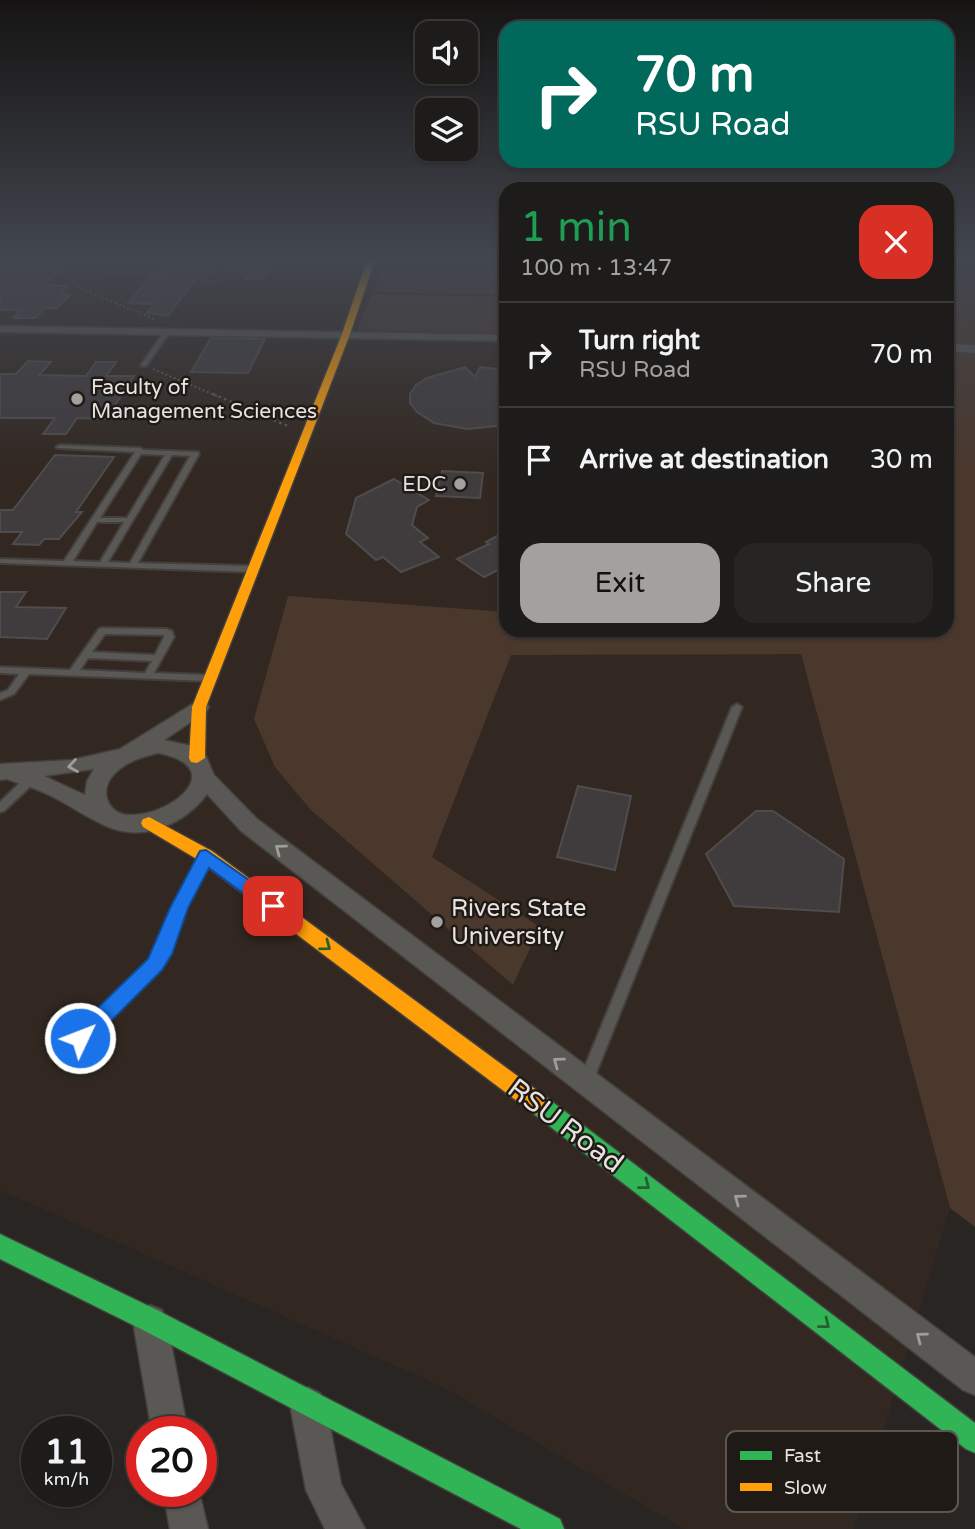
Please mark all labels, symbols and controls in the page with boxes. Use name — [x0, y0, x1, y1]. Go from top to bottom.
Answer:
map controls — [415, 21, 478, 161]
button: sound — [415, 21, 478, 84]
text: 70 m — [635, 46, 754, 105]
icon: right — [520, 49, 611, 140]
button: layers — [415, 98, 478, 161]
text: RSU Road — [635, 106, 791, 144]
text: 1 min — [520, 202, 632, 253]
button: close — [859, 205, 933, 279]
text: 100 m · 13:47 — [520, 254, 672, 282]
text: Turn right — [579, 325, 700, 356]
icon: right — [520, 336, 558, 374]
text: 70 m — [870, 339, 933, 370]
text: RSU Road — [579, 356, 691, 384]
place label: Faculty of Management Sciences — [91, 375, 317, 424]
marker: Faculty of Management Sciences — [69, 391, 85, 407]
icon: arrive — [520, 441, 558, 479]
text: Arrive at destination — [579, 444, 829, 475]
text: 30 m — [870, 444, 933, 475]
place label: EDC — [402, 472, 446, 497]
marker: EDC — [452, 476, 468, 492]
button: Exit — [520, 543, 720, 623]
button: Share — [734, 543, 933, 623]
one-way arrow — [67, 758, 79, 773]
one-way arrow — [275, 845, 288, 858]
pin — [243, 876, 303, 936]
icon: arrive — [254, 887, 292, 925]
place label: Rivers State University — [451, 894, 586, 951]
marker: Rivers State University — [429, 914, 445, 930]
one-way arrow — [318, 937, 331, 950]
position arrow — [43, 1001, 117, 1075]
one-way arrow — [553, 1057, 566, 1070]
street label: RSU Road — [501, 1071, 630, 1180]
one-way arrow — [637, 1177, 650, 1190]
one-way arrow — [734, 1195, 747, 1208]
one-way arrow — [817, 1316, 830, 1329]
one-way arrow — [916, 1332, 928, 1345]
speed limit sign: 20 — [126, 1416, 217, 1507]
text: 11 — [45, 1431, 88, 1473]
legend — [726, 1431, 958, 1512]
text: Fast — [784, 1445, 821, 1467]
text: km/h — [44, 1468, 89, 1490]
text: Slow — [784, 1477, 827, 1499]

